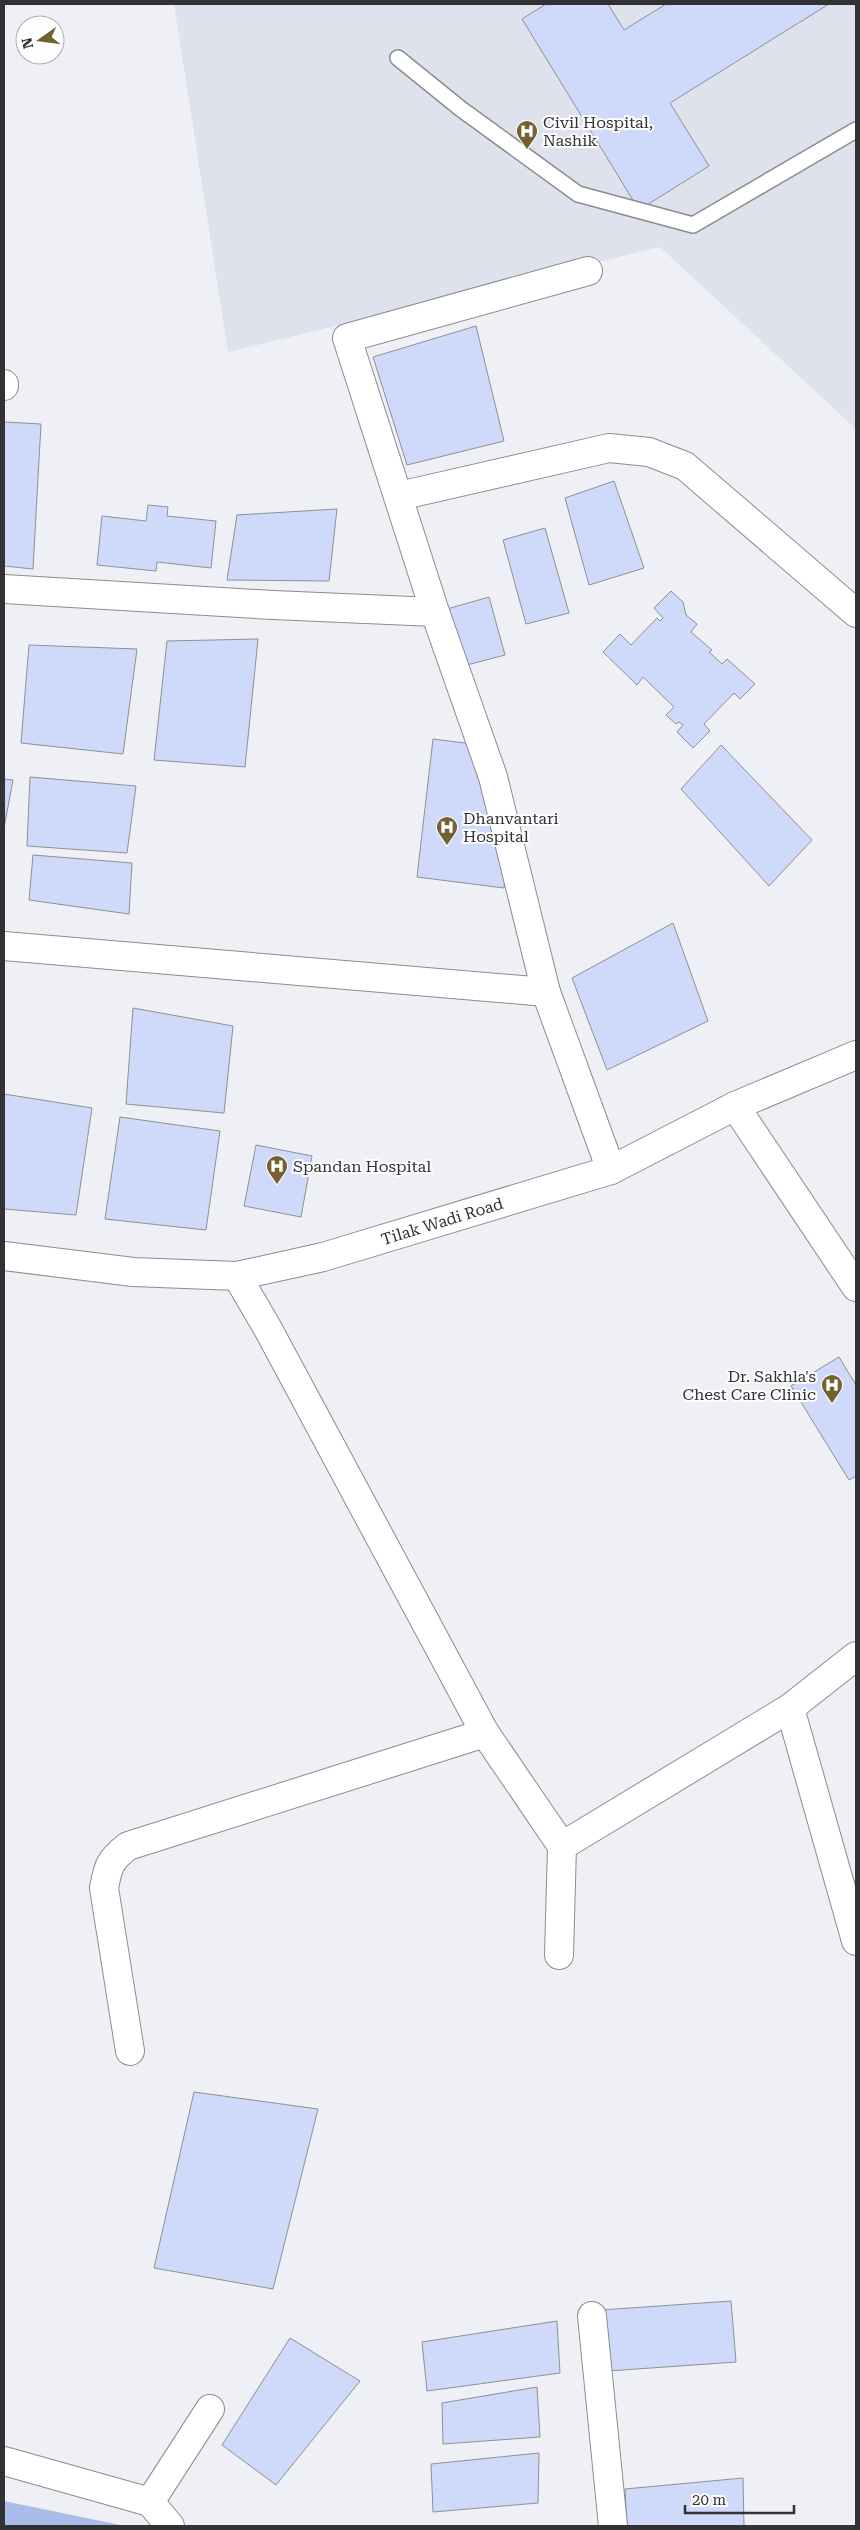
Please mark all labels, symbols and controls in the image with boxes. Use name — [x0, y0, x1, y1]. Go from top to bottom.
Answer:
north arrow — [15, 15, 65, 65]
text: N — [18, 36, 36, 50]
place label: Civil Hospital, Nashik — [543, 113, 653, 150]
hospital icon: Civil Hospital, Nashik — [515, 119, 539, 150]
place label: Dhanvantari Hospital — [463, 809, 559, 846]
hospital icon: Dhanvantari Hospital — [435, 815, 459, 846]
hospital icon: Spandan Hospital — [265, 1154, 289, 1185]
place label: Spandan Hospital — [293, 1157, 431, 1176]
street label: Tilak Wadi Road — [379, 1194, 505, 1249]
place label: Dr. Sakhla's Chest Care Clinic — [683, 1367, 816, 1404]
hospital icon: Dr. Sakhla's Chest Care Clinic — [820, 1373, 844, 1404]
scale bar — [685, 2482, 794, 2514]
text: 20 m — [692, 2491, 727, 2509]

